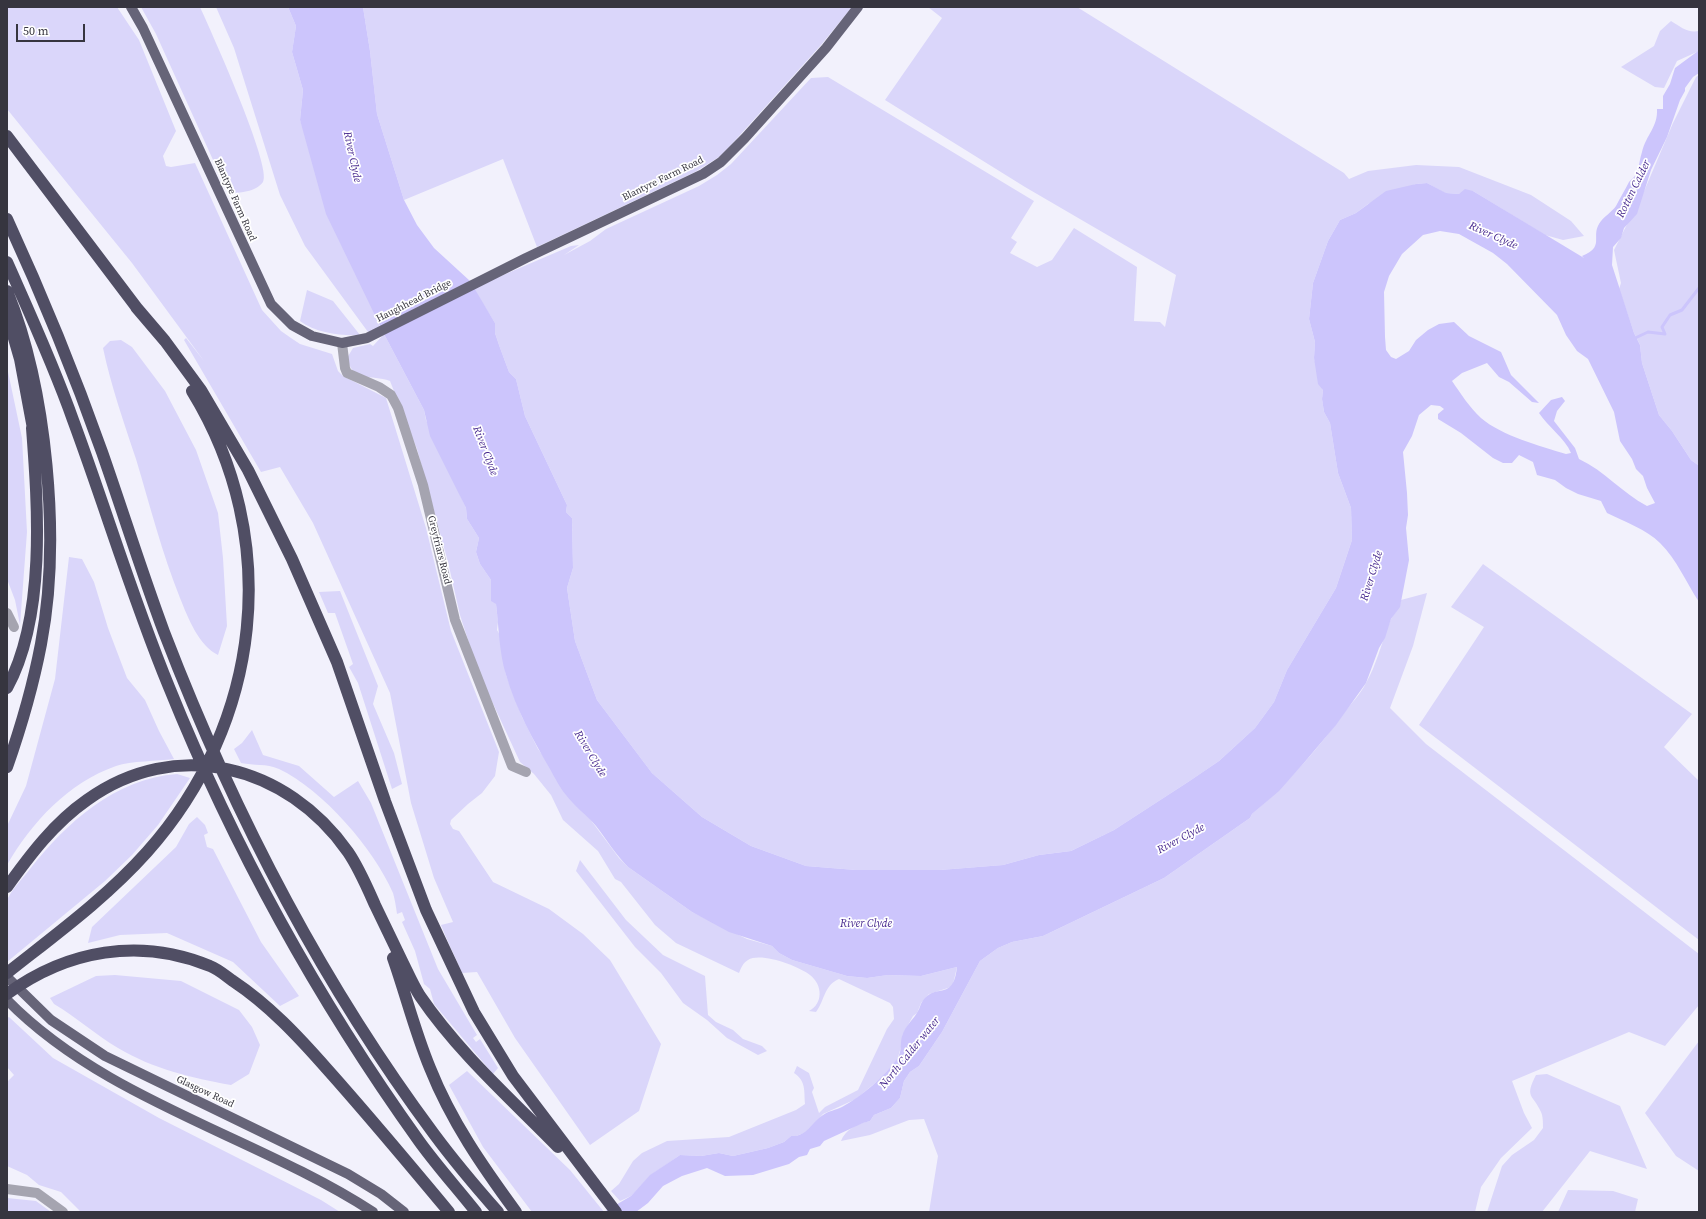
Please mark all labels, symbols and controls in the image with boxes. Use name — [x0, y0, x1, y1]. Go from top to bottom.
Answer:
scale bar — [18, 16, 87, 42]
text: 50 m — [23, 23, 49, 39]
water label: River Clyde — [340, 130, 364, 184]
street label: Blantyre Farm Road — [621, 154, 705, 204]
street label: Blantyre Farm Road — [211, 157, 259, 243]
water label: Rotten Calder — [1614, 158, 1654, 220]
water label: River Clyde — [1467, 219, 1519, 253]
street label: Haughhead Bridge — [374, 277, 454, 325]
water label: River Clyde — [470, 424, 500, 478]
street label: Greyfriars Road — [425, 514, 453, 586]
water label: River Clyde — [1358, 549, 1386, 603]
water label: River Clyde — [571, 728, 609, 780]
water label: River Clyde — [1155, 821, 1207, 857]
water label: River Clyde — [840, 917, 892, 931]
water label: North Calder water — [877, 1014, 943, 1092]
street label: Glasgow Road — [174, 1073, 236, 1111]

